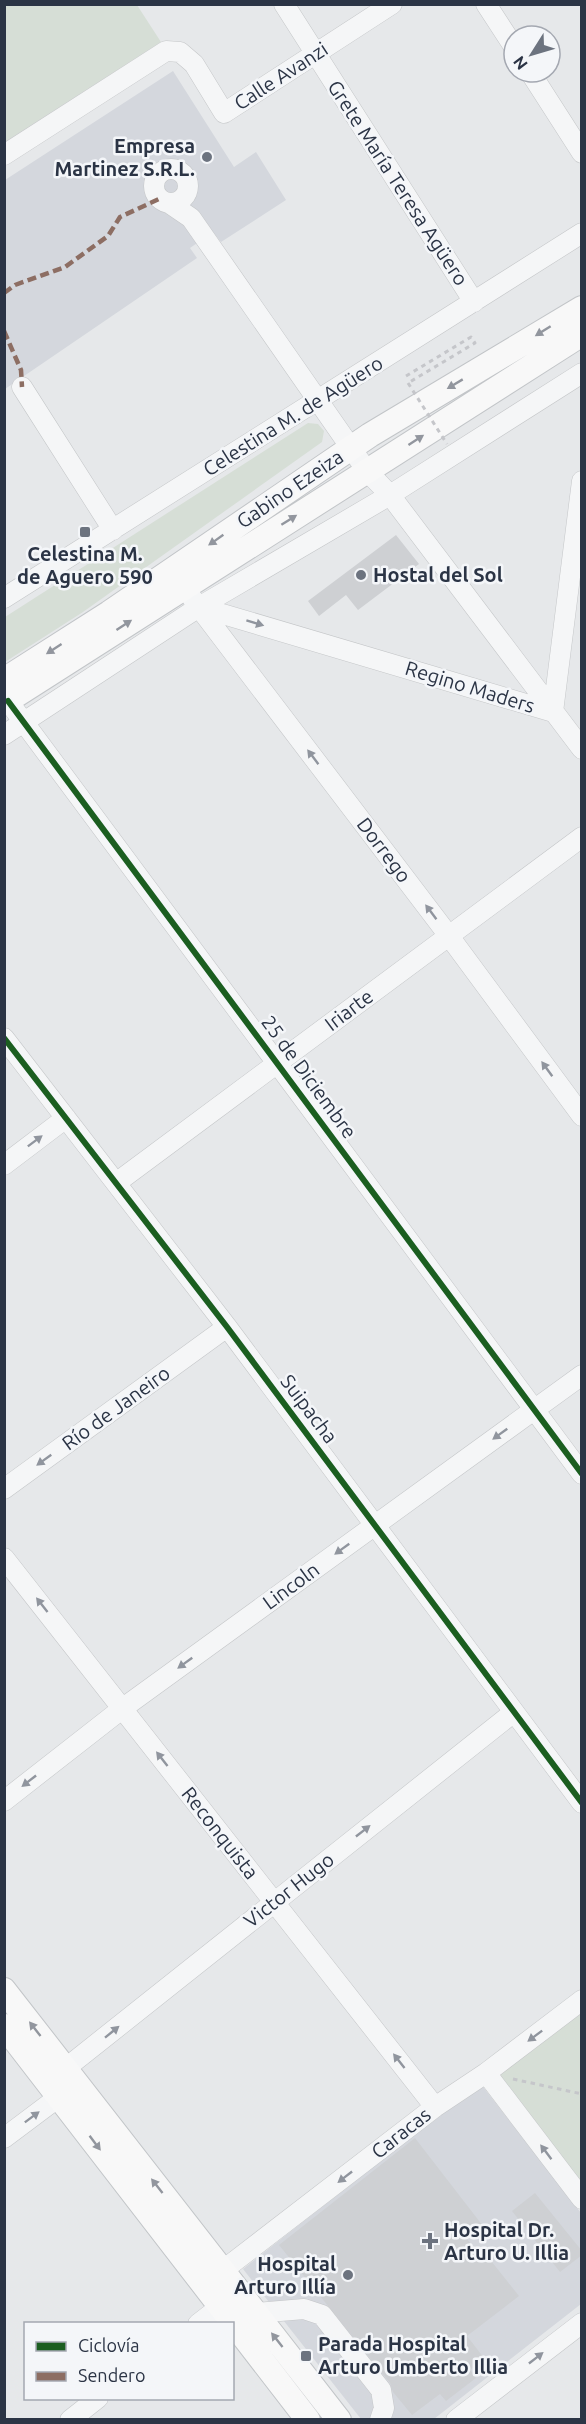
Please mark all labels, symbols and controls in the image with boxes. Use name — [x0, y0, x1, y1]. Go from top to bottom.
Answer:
north arrow — [502, 24, 562, 84]
street label: Calle Avanzi — [230, 37, 332, 114]
text: N — [509, 53, 531, 73]
street label: Grete María Teresa Agüero — [323, 76, 473, 290]
place label: Empresa Martinez S.R.L. — [55, 134, 195, 180]
marker: Empresa Martinez S.R.L. — [200, 150, 214, 164]
one-way arrow — [535, 325, 551, 336]
street label: Celestina M. de Agüero — [199, 351, 387, 480]
one-way arrow — [447, 379, 463, 390]
one-way arrow — [408, 435, 424, 446]
street label: Gabino Ezeiza — [232, 445, 347, 533]
one-way arrow — [281, 514, 297, 525]
marker: Celestina M. de Aguero 590 — [78, 525, 92, 539]
one-way arrow — [208, 534, 224, 546]
place label: Celestina M. de Aguero 590 — [17, 542, 153, 588]
place label: Hostal del Sol — [373, 563, 503, 586]
marker: Hostal del Sol — [354, 568, 368, 582]
one-way arrow — [246, 619, 264, 628]
one-way arrow — [116, 620, 132, 631]
one-way arrow — [45, 643, 62, 654]
street label: Regino Maders — [403, 656, 538, 717]
one-way arrow — [307, 749, 319, 764]
street label: Dorrego — [353, 813, 416, 887]
one-way arrow — [424, 904, 437, 920]
street label: Iriarte — [320, 984, 377, 1035]
street label: 25 de Diciembre — [257, 1011, 362, 1143]
one-way arrow — [541, 1061, 553, 1077]
one-way arrow — [28, 1136, 43, 1148]
street label: Río de Janeiro — [57, 1361, 174, 1454]
street label: Suipacha — [276, 1370, 343, 1447]
one-way arrow — [493, 1428, 509, 1440]
one-way arrow — [36, 1454, 52, 1466]
one-way arrow — [335, 1543, 351, 1555]
street label: Lincoln — [258, 1557, 323, 1614]
one-way arrow — [36, 1598, 48, 1613]
one-way arrow — [177, 1657, 193, 1669]
one-way arrow — [157, 1751, 169, 1766]
one-way arrow — [22, 1775, 37, 1787]
street label: Reconquista — [177, 1782, 264, 1883]
one-way arrow — [355, 1826, 370, 1838]
street label: Victor Hugo — [239, 1847, 338, 1932]
one-way arrow — [29, 2021, 42, 2037]
one-way arrow — [104, 2025, 120, 2038]
one-way arrow — [527, 2029, 543, 2042]
one-way arrow — [393, 2053, 406, 2069]
street label: Caracas — [367, 2102, 435, 2163]
one-way arrow — [24, 2111, 40, 2123]
one-way arrow — [89, 2135, 101, 2150]
one-way arrow — [540, 2145, 552, 2161]
one-way arrow — [337, 2170, 352, 2182]
one-way arrow — [152, 2179, 164, 2194]
place label: Hospital Dr. Arturo U. Illia — [444, 2218, 569, 2264]
marker: Hospital Dr. Arturo U. Illia — [421, 2232, 439, 2250]
place label: Hospital Arturo Illía — [234, 2252, 336, 2298]
marker: Hospital Arturo Illía — [341, 2268, 355, 2282]
legend — [24, 2322, 234, 2400]
place label: Parada Hospital Arturo Umberto Illia — [318, 2332, 508, 2378]
one-way arrow — [272, 2333, 284, 2348]
text: Ciclovía — [78, 2335, 139, 2355]
marker: Parada Hospital Arturo Umberto Illia — [299, 2349, 313, 2363]
one-way arrow — [528, 2353, 543, 2365]
text: Sendero — [78, 2365, 145, 2385]

